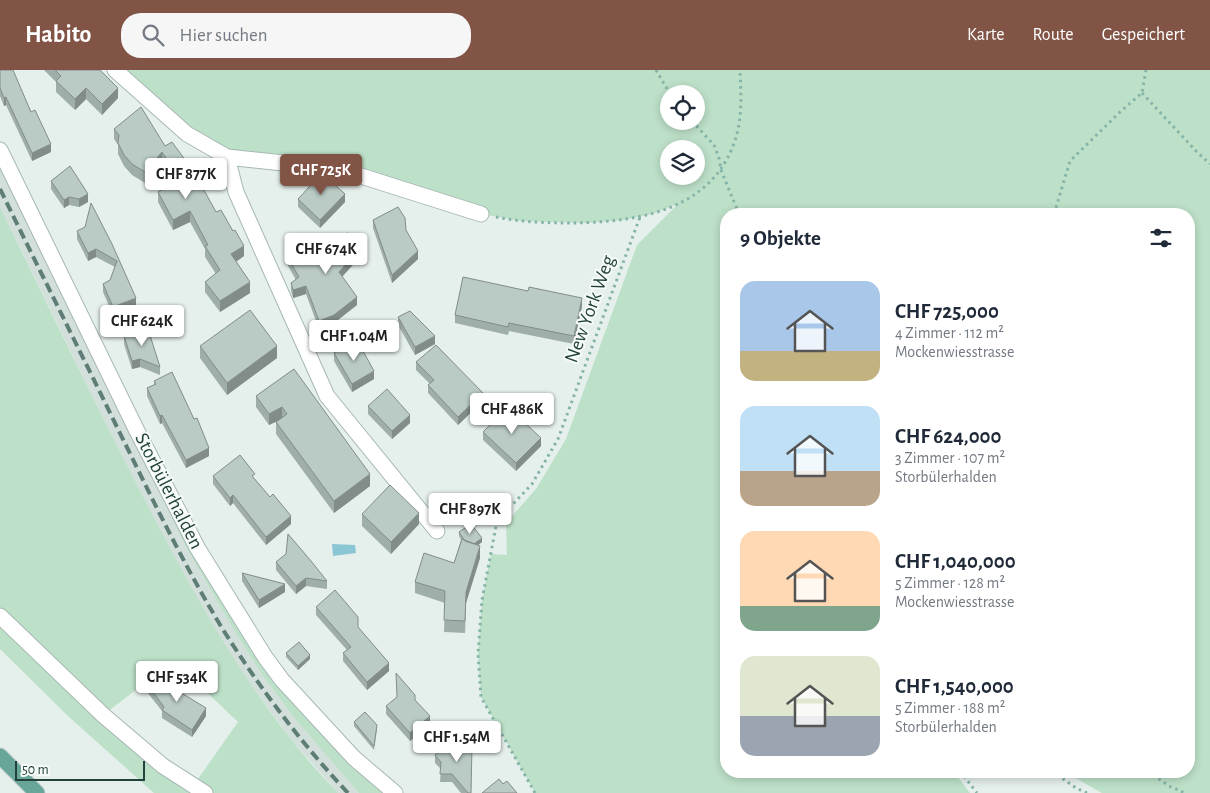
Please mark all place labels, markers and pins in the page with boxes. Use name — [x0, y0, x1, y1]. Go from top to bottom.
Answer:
pin: CHF 725K — [269, 154, 373, 196]
pin: CHF 877K — [134, 158, 238, 200]
pin: CHF 674K — [274, 232, 378, 275]
pin: CHF 624K — [90, 304, 194, 347]
pin: CHF 1.04M — [297, 320, 411, 362]
pin: CHF 486K — [460, 392, 564, 435]
pin: CHF 897K — [418, 492, 522, 535]
pin: CHF 534K — [125, 660, 229, 703]
pin: CHF 1.54M — [400, 720, 514, 763]

